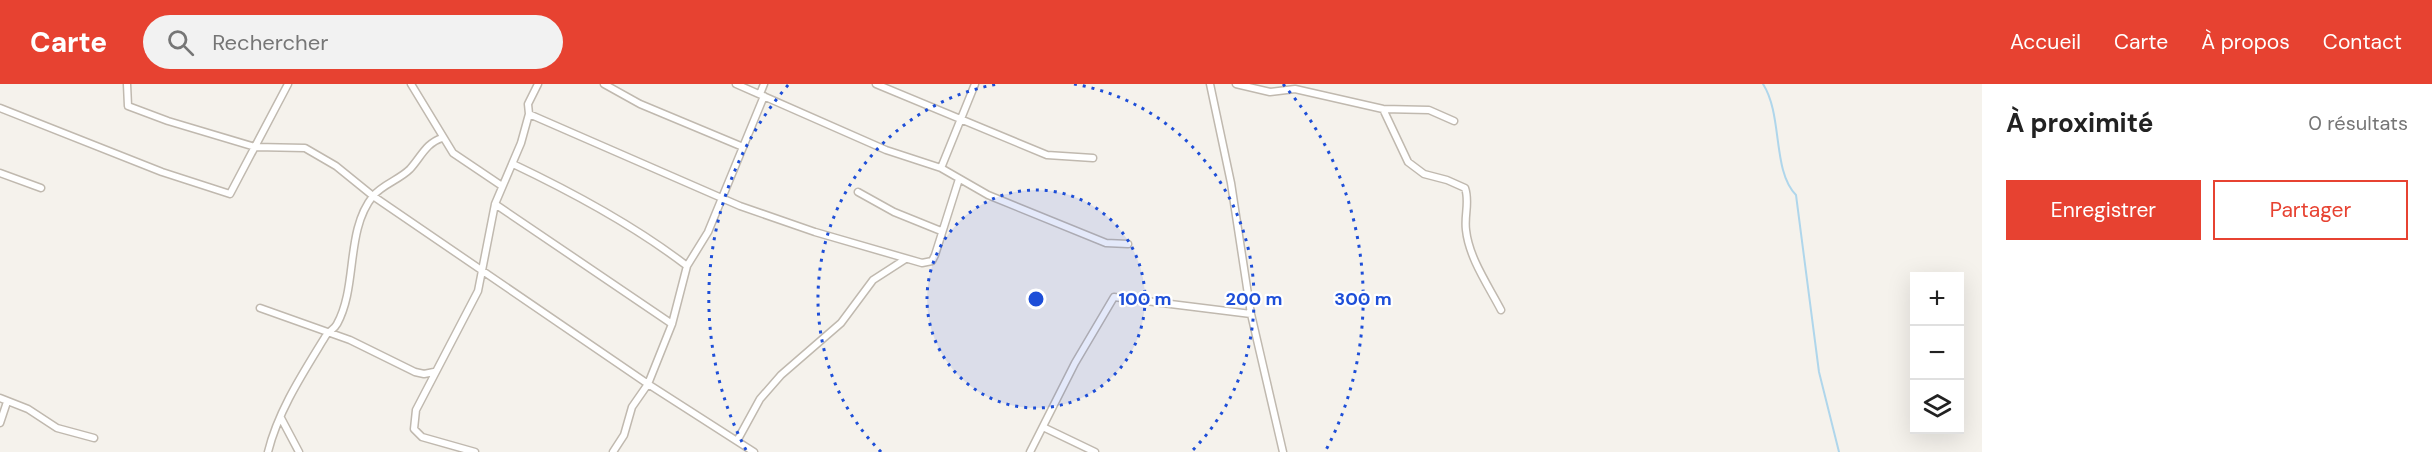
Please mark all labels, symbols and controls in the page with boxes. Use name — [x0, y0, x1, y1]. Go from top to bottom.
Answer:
search box — [143, 15, 563, 69]
text: Carte — [30, 24, 107, 61]
icon: search — [164, 26, 197, 59]
text: Rechercher — [212, 28, 328, 57]
text: Accueil — [2010, 28, 2081, 56]
text: Carte — [2114, 28, 2168, 56]
text: À propos — [2201, 28, 2290, 56]
text: Contact — [2323, 28, 2402, 56]
text: À proximité — [2006, 106, 2153, 140]
text: 0 résultats — [2308, 110, 2408, 136]
button: Enregistrer — [2006, 180, 2201, 240]
button: Partager — [2213, 180, 2408, 240]
map controls — [1910, 272, 1964, 434]
button: + — [1910, 272, 1964, 326]
text: 100 m — [1118, 287, 1172, 311]
text: 200 m — [1226, 287, 1282, 311]
text: 300 m — [1334, 287, 1392, 311]
centre of rings — [1026, 289, 1046, 309]
button: − — [1910, 326, 1964, 380]
button: layers — [1910, 380, 1964, 434]

